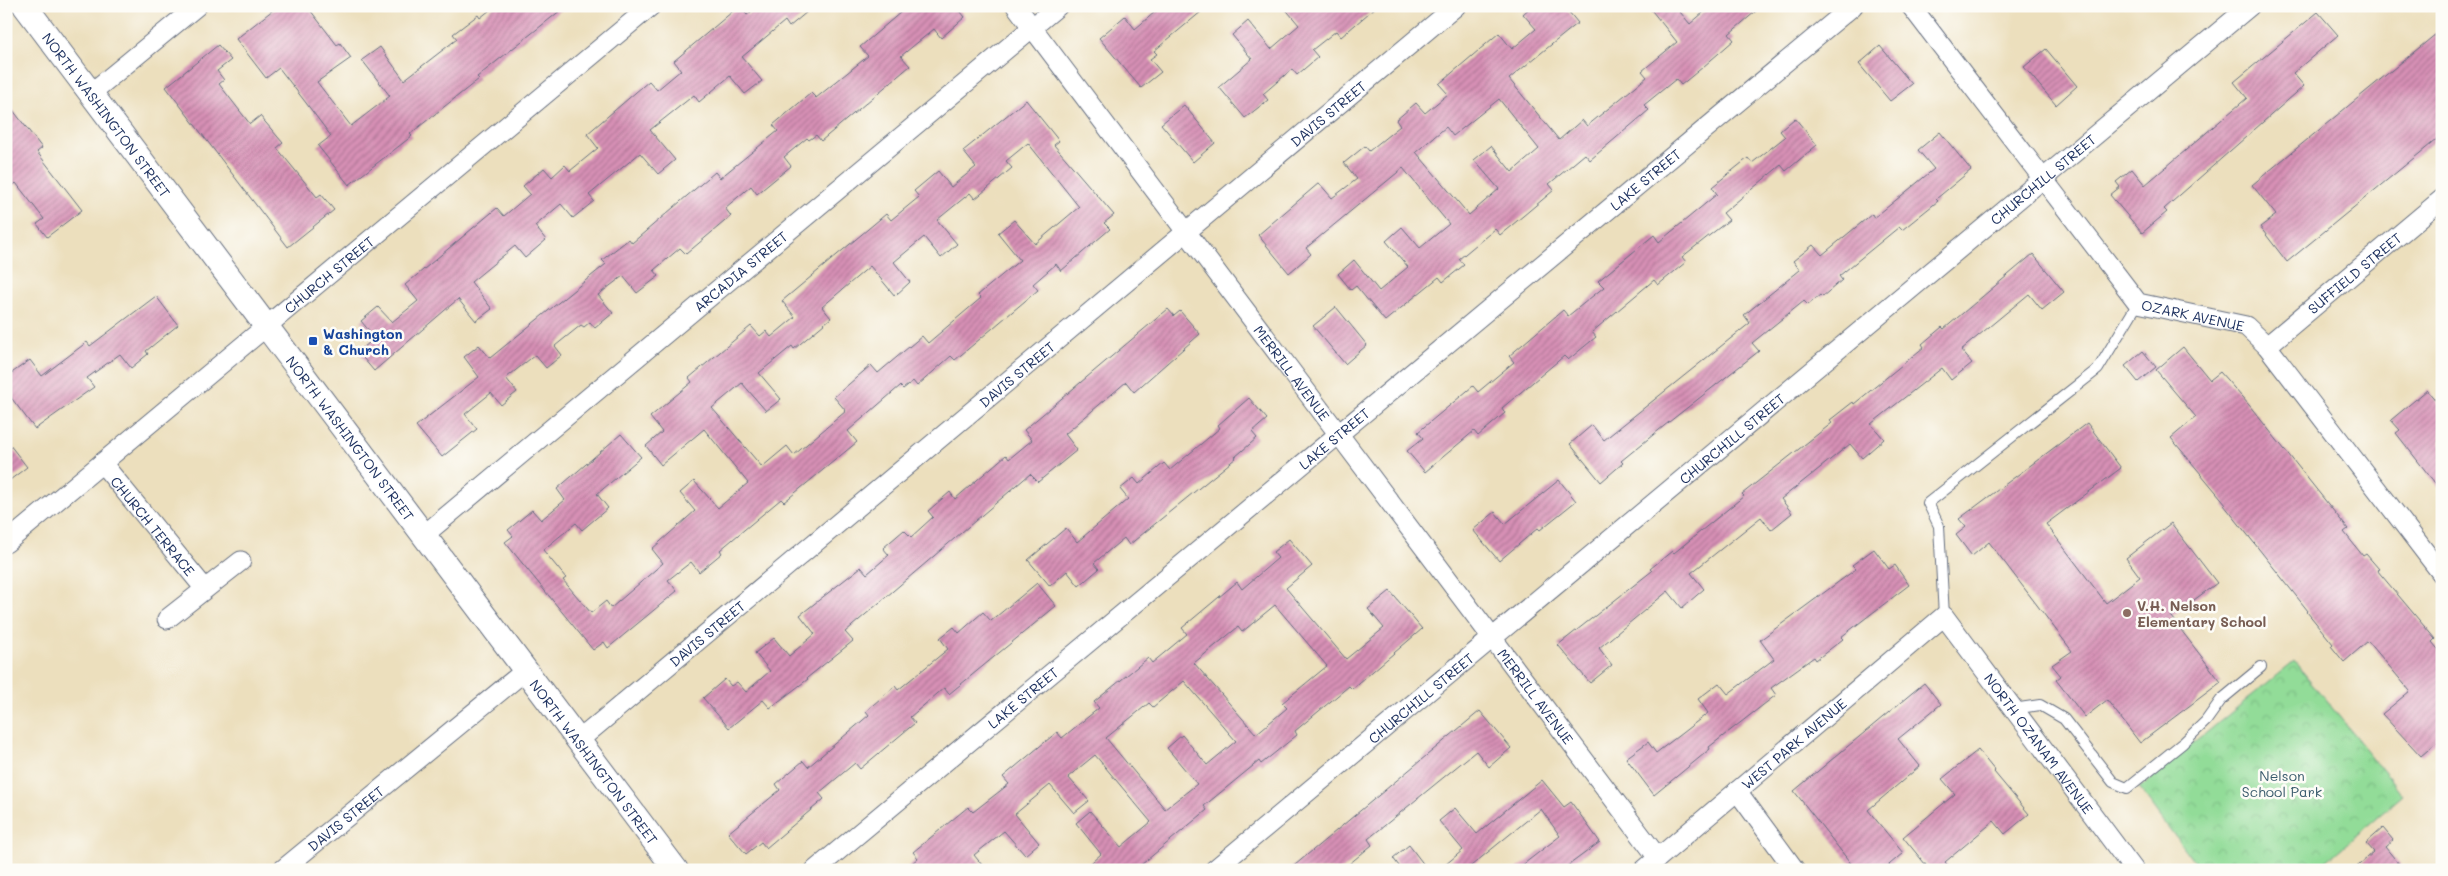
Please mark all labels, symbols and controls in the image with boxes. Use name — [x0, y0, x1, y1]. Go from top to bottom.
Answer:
street label: NORTH WASHINGTON STREET — [39, 28, 175, 201]
street label: DAVIS STREET — [1286, 76, 1370, 150]
street label: CHURCHILL STREET — [1986, 129, 2100, 229]
street label: LAKE STREET — [1606, 144, 1685, 214]
street label: ARCADIA STREET — [689, 226, 791, 316]
street label: SUFFIELD STREET — [2303, 228, 2405, 318]
street label: CHURCH STREET — [280, 231, 378, 317]
street label: OZARK AVENUE — [2140, 295, 2246, 335]
street label: MERRILL AVENUE — [1250, 321, 1334, 424]
place label: Washington & Church — [323, 324, 403, 359]
marker: Washington & Church — [307, 335, 319, 347]
street label: DAVIS STREET — [975, 336, 1059, 411]
street label: NORTH WASHINGTON STREET — [282, 352, 419, 525]
street label: CHURCHILL STREET — [1675, 389, 1789, 488]
street label: LAKE STREET — [1294, 403, 1373, 473]
street label: CHURCH TERRACE — [107, 472, 200, 580]
street label: DAVIS STREET — [665, 596, 749, 670]
place label: V.H. Nelson Elementary School — [2137, 596, 2266, 631]
marker: V.H. Nelson Elementary School — [2121, 607, 2133, 619]
street label: MERRILL AVENUE — [1494, 644, 1578, 748]
street label: CHURCHILL STREET — [1364, 648, 1478, 747]
street label: LAKE STREET — [983, 662, 1062, 732]
street label: NORTH OZANAM AVENUE — [1980, 669, 2098, 817]
street label: NORTH WASHINGTON STREET — [526, 675, 663, 848]
street label: WEST PARK AVENUE — [1737, 693, 1850, 793]
park label: Nelson School Park — [2242, 766, 2322, 801]
street label: DAVIS STREET — [303, 781, 388, 855]

